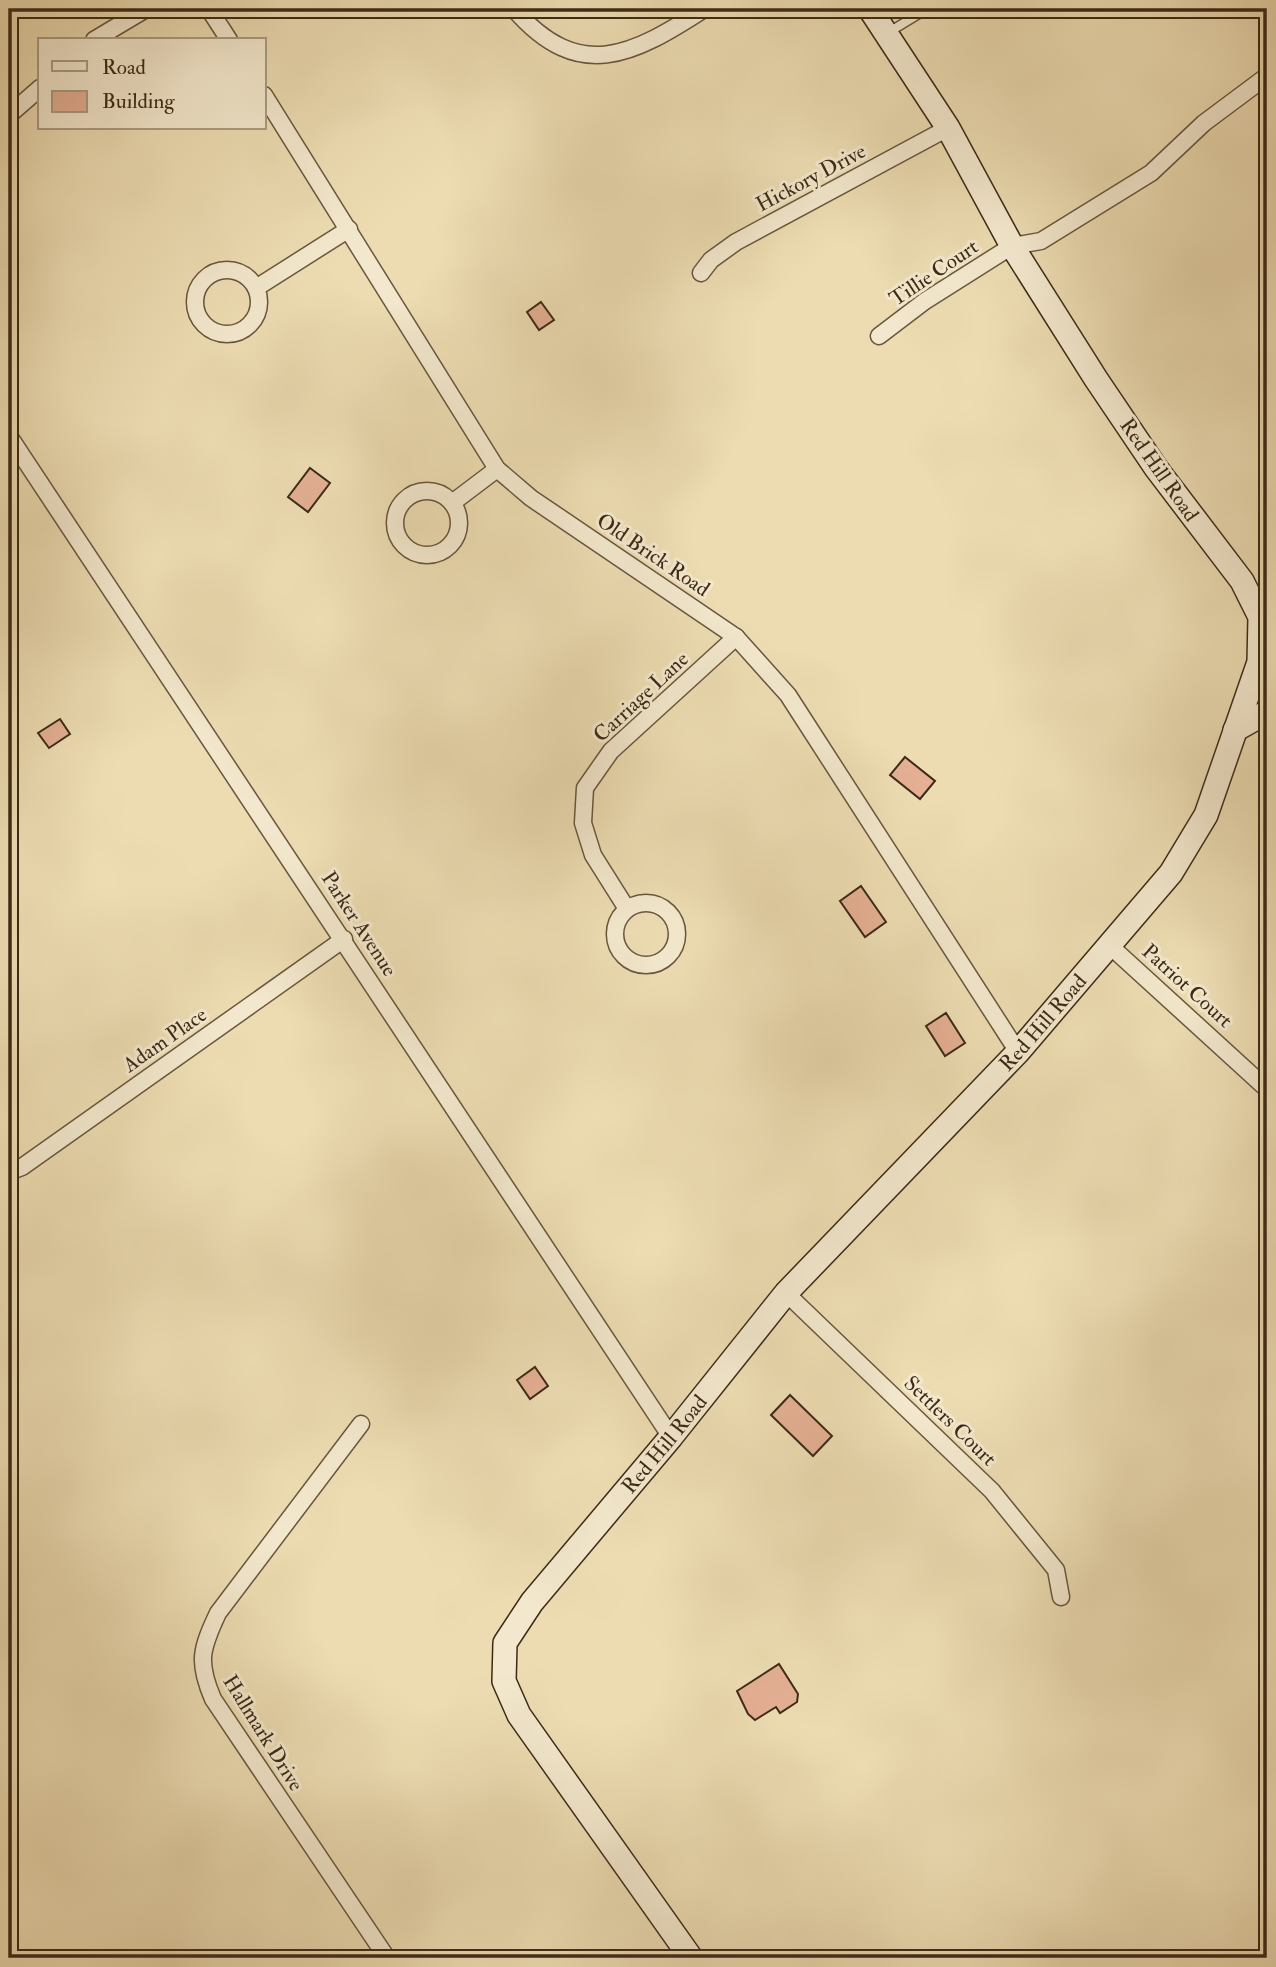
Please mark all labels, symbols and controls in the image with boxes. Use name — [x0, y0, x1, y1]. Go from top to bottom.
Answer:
legend — [38, 38, 266, 130]
text: Road — [102, 54, 147, 81]
text: Building — [102, 88, 175, 115]
street label: Hickory Drive — [751, 138, 871, 218]
street label: Tillie Court — [884, 233, 984, 313]
street label: Red Hill Road — [1113, 413, 1205, 528]
street label: Old Brick Road — [591, 507, 715, 603]
street label: Carriage Lane — [588, 646, 695, 748]
street label: Parker Avenue — [315, 866, 403, 982]
street label: Patriot Court — [1136, 938, 1238, 1034]
street label: Red Hill Road — [993, 968, 1093, 1077]
street label: Adam Place — [117, 1001, 212, 1079]
street label: Settlers Court — [898, 1370, 1002, 1472]
street label: Red Hill Road — [616, 1389, 713, 1499]
street label: Hallmark Drive — [217, 1670, 309, 1796]

